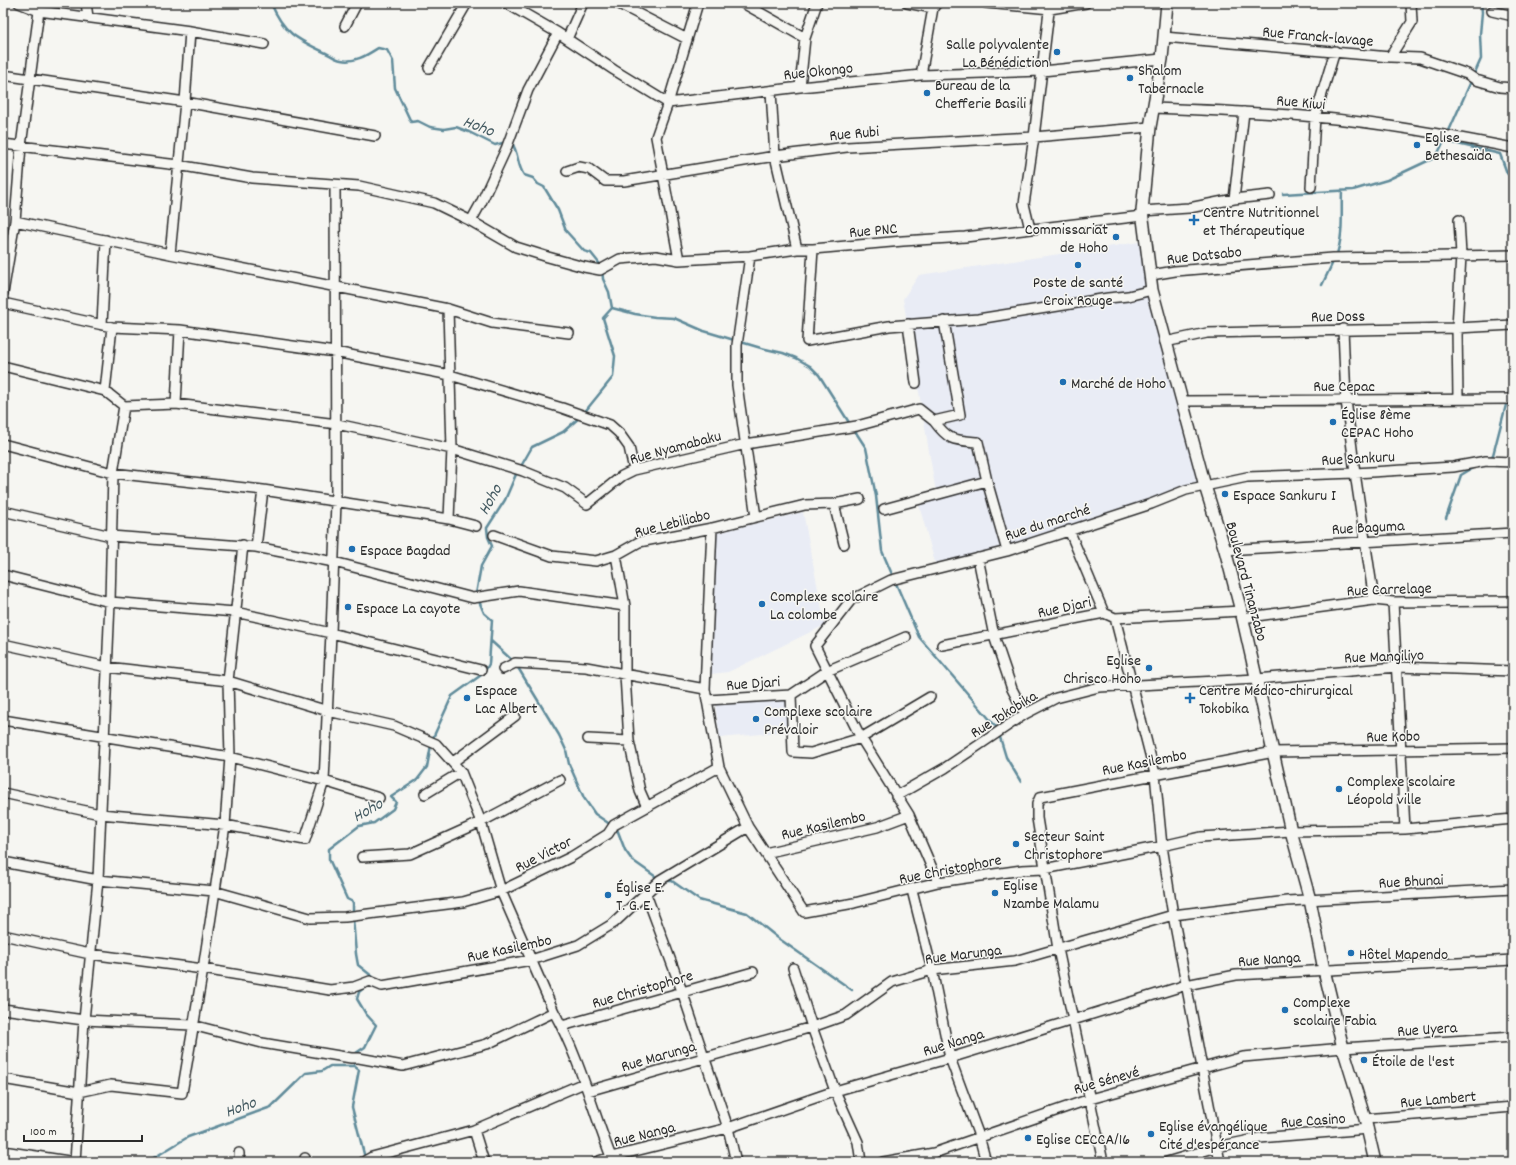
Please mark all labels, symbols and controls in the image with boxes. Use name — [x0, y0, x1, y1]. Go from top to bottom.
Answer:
street label: Rue Franck-lavage — [1261, 21, 1374, 54]
place label: Salle polyvalente La Bénédiction — [946, 34, 1049, 75]
marker: Salle polyvalente La Bénédiction — [1052, 47, 1062, 57]
street label: Rue Okongo — [782, 57, 854, 88]
place label: Shalom Tabernacle — [1138, 60, 1204, 101]
marker: Shalom Tabernacle — [1125, 73, 1135, 83]
place label: Bureau de la Chefferie Basili — [935, 75, 1026, 116]
marker: Bureau de la Chefferie Basili — [922, 88, 932, 98]
street label: Rue Kiwi — [1275, 90, 1326, 117]
water label: Hoho — [459, 111, 498, 145]
street label: Rue Rubi — [828, 121, 880, 148]
place label: Eglise Bethesaïda — [1425, 127, 1493, 168]
marker: Eglise Bethesaïda — [1412, 140, 1422, 150]
place label: Centre Nutritionnel et Thérapeutique — [1203, 202, 1319, 243]
marker: Centre Nutritionnel et Thérapeutique — [1188, 214, 1200, 226]
street label: Rue PNC — [848, 218, 898, 245]
place label: Commissariat de Hoho — [1025, 219, 1108, 260]
marker: Commissariat de Hoho — [1111, 232, 1121, 242]
street label: Rue Datsabo — [1166, 241, 1243, 272]
marker: Poste de santé Croix Rouge — [1073, 260, 1083, 270]
place label: Poste de santé Croix Rouge — [1033, 272, 1123, 313]
street label: Rue Doss — [1311, 306, 1366, 329]
place label: Marché de Hoho — [1071, 373, 1166, 396]
street label: Rue Cepac — [1313, 376, 1375, 399]
marker: Marché de Hoho — [1058, 377, 1068, 387]
place label: Église 8ème CEPAC Hoho — [1341, 404, 1414, 445]
marker: Église 8ème CEPAC Hoho — [1328, 417, 1338, 427]
street label: Rue Nyamabaku — [627, 425, 724, 472]
street label: Rue Sankuru — [1321, 446, 1396, 473]
water label: Hoho — [473, 480, 510, 520]
place label: Espace Sankuru I — [1233, 485, 1336, 508]
marker: Espace Sankuru I — [1220, 489, 1230, 499]
street label: Rue du marché — [1002, 499, 1094, 548]
street label: Rue Lebiliabo — [632, 504, 713, 545]
street label: Rue Baguma — [1331, 515, 1406, 542]
street label: Boulevard Tinanzabo — [1219, 519, 1273, 644]
place label: Espace Bagdad — [360, 540, 451, 563]
marker: Espace Bagdad — [347, 544, 357, 554]
street label: Rue Carrelage — [1346, 578, 1432, 603]
place label: Complexe scolaire La colombe — [770, 586, 878, 627]
street label: Rue Djari — [1036, 592, 1093, 625]
place label: Espace La cayote — [356, 598, 460, 621]
marker: Complexe scolaire La colombe — [757, 599, 767, 609]
marker: Espace La cayote — [343, 602, 353, 612]
street label: Rue Mangiliyo — [1344, 645, 1424, 670]
place label: Eglise Chrisco Hoho — [1063, 650, 1141, 691]
marker: Eglise Chrisco Hoho — [1144, 663, 1154, 673]
street label: Rue Djari — [725, 671, 781, 698]
place label: Espace Lac Albert — [475, 680, 538, 721]
place label: Centre Médico-chirurgical Tokobika — [1199, 680, 1353, 721]
street label: Rue Tokobika — [966, 685, 1043, 745]
marker: Centre Médico-chirurgical Tokobika — [1184, 692, 1196, 704]
marker: Espace Lac Albert — [462, 693, 472, 703]
place label: Complexe scolaire Prévaloir — [764, 701, 872, 742]
marker: Complexe scolaire Prévaloir — [751, 714, 761, 724]
street label: Rue Kobo — [1366, 726, 1420, 749]
street label: Rue Kasilembo — [1100, 744, 1189, 783]
place label: Complexe scolaire Léopold ville — [1347, 771, 1455, 812]
marker: Complexe scolaire Léopold ville — [1334, 784, 1344, 794]
water label: Hoho — [349, 793, 389, 830]
street label: Rue Kasilembo — [779, 806, 868, 847]
place label: Secteur Saint Christophore — [1024, 826, 1105, 867]
street label: Rue Victor — [512, 831, 577, 879]
marker: Secteur Saint Christophore — [1011, 839, 1021, 849]
street label: Rue Christophore — [897, 849, 1004, 892]
street label: Rue Bhunai — [1378, 869, 1444, 896]
place label: Eglise Nzambe Malamu — [1003, 875, 1099, 916]
place label: Église E. T. G. E. — [616, 877, 664, 918]
marker: Eglise Nzambe Malamu — [990, 888, 1000, 898]
marker: Église E. T. G. E. — [603, 890, 613, 900]
street label: Rue Kasilembo — [465, 929, 554, 970]
street label: Rue Marunga — [924, 939, 1003, 972]
place label: Hôtel Mapendo — [1359, 944, 1448, 967]
street label: Rue Nanga — [1237, 947, 1302, 974]
marker: Hôtel Mapendo — [1346, 948, 1356, 958]
street label: Rue Christophore — [590, 965, 696, 1016]
place label: Complexe scolaire Fabia — [1293, 992, 1377, 1033]
marker: Complexe scolaire Fabia — [1280, 1005, 1290, 1015]
street label: Rue Uyera — [1396, 1017, 1458, 1044]
street label: Rue Nanga — [920, 1023, 988, 1064]
street label: Rue Marunga — [619, 1036, 699, 1079]
place label: Étoile de l'est — [1372, 1051, 1455, 1074]
marker: Étoile de l'est — [1359, 1055, 1369, 1065]
street label: Rue Sénevé — [1071, 1061, 1142, 1102]
street label: Rue Lambert — [1399, 1086, 1477, 1115]
water label: Hoho — [222, 1092, 261, 1126]
street label: Rue Casino — [1280, 1108, 1346, 1135]
place label: Eglise évangélique Cité d'espérance — [1159, 1116, 1268, 1157]
scale bar — [24, 1117, 142, 1143]
street label: Rue Nanga — [611, 1117, 678, 1154]
text: 100 m — [30, 1124, 57, 1141]
place label: Eglise CECCA/16 — [1036, 1129, 1130, 1152]
marker: Eglise évangélique Cité d'espérance — [1146, 1129, 1156, 1139]
marker: Eglise CECCA/16 — [1023, 1133, 1033, 1143]

